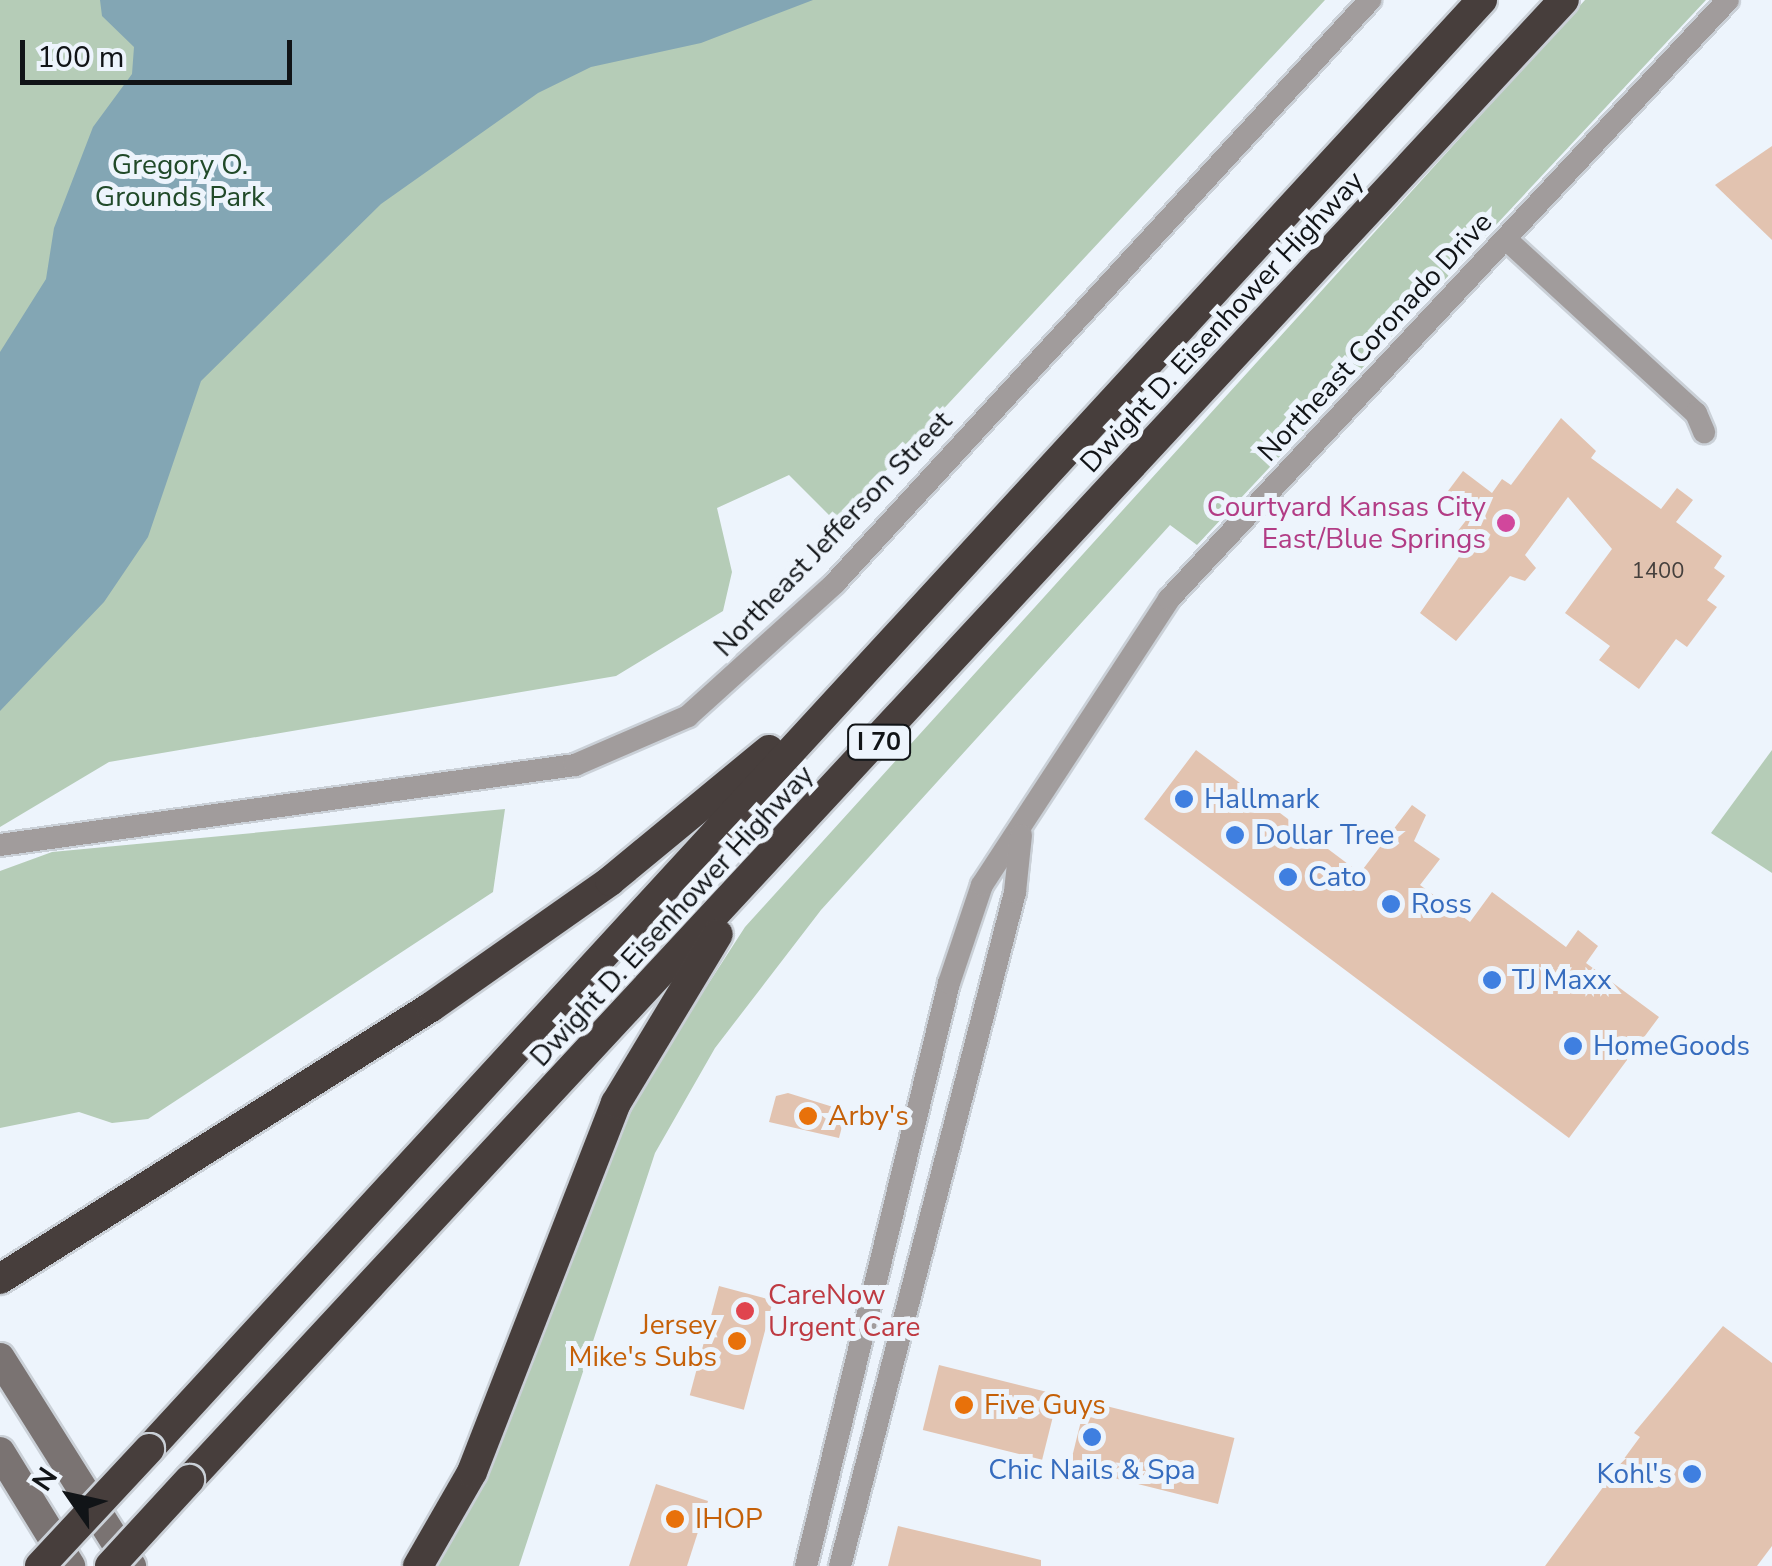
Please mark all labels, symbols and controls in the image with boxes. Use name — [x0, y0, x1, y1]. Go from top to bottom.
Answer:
scale bar — [25, 20, 298, 82]
text: 100 m — [37, 37, 124, 78]
park label: Gregory O. Grounds Park — [95, 148, 265, 214]
street label: Dwight D. Eisenhower Highway — [1073, 164, 1371, 480]
street label: Northeast Coronado Drive — [1251, 206, 1499, 468]
street label: Northeast Jefferson Street — [707, 404, 959, 664]
place label: Courtyard Kansas City East/Blue Springs — [1207, 490, 1486, 556]
marker: Courtyard Kansas City East/Blue Springs — [1495, 512, 1517, 534]
house number: 1400 — [1632, 559, 1684, 585]
road number: I 70 — [846, 722, 912, 762]
street label: Dwight D. Eisenhower Highway — [523, 758, 821, 1074]
place label: Hallmark — [1204, 782, 1320, 816]
marker: Hallmark — [1173, 788, 1195, 810]
place label: Dollar Tree — [1255, 818, 1394, 852]
marker: Dollar Tree — [1224, 824, 1246, 846]
place label: Cato — [1308, 860, 1366, 894]
marker: Cato — [1277, 866, 1299, 888]
place label: Ross — [1411, 887, 1472, 921]
marker: Ross — [1380, 893, 1402, 915]
place label: TJ Maxx — [1512, 963, 1612, 997]
marker: TJ Maxx — [1481, 969, 1503, 991]
place label: HomeGoods — [1593, 1029, 1750, 1063]
marker: HomeGoods — [1562, 1035, 1584, 1057]
place label: Arby's — [828, 1099, 909, 1133]
marker: Arby's — [797, 1105, 819, 1127]
place label: CareNow Urgent Care — [768, 1278, 920, 1344]
marker: CareNow Urgent Care — [732, 1298, 758, 1324]
place label: Jersey Mike's Subs — [568, 1308, 717, 1374]
marker: Jersey Mike's Subs — [726, 1330, 748, 1352]
place label: Five Guys — [984, 1388, 1106, 1422]
marker: Five Guys — [953, 1394, 975, 1416]
marker: Chic Nails & Spa — [1081, 1426, 1103, 1448]
north arrow — [20, 1446, 120, 1546]
place label: Chic Nails & Spa — [988, 1453, 1196, 1487]
place label: Kohl's — [1596, 1457, 1672, 1491]
text: N — [24, 1460, 67, 1499]
marker: Kohl's — [1681, 1463, 1703, 1485]
place label: IHOP — [695, 1502, 763, 1536]
marker: IHOP — [664, 1508, 686, 1530]

